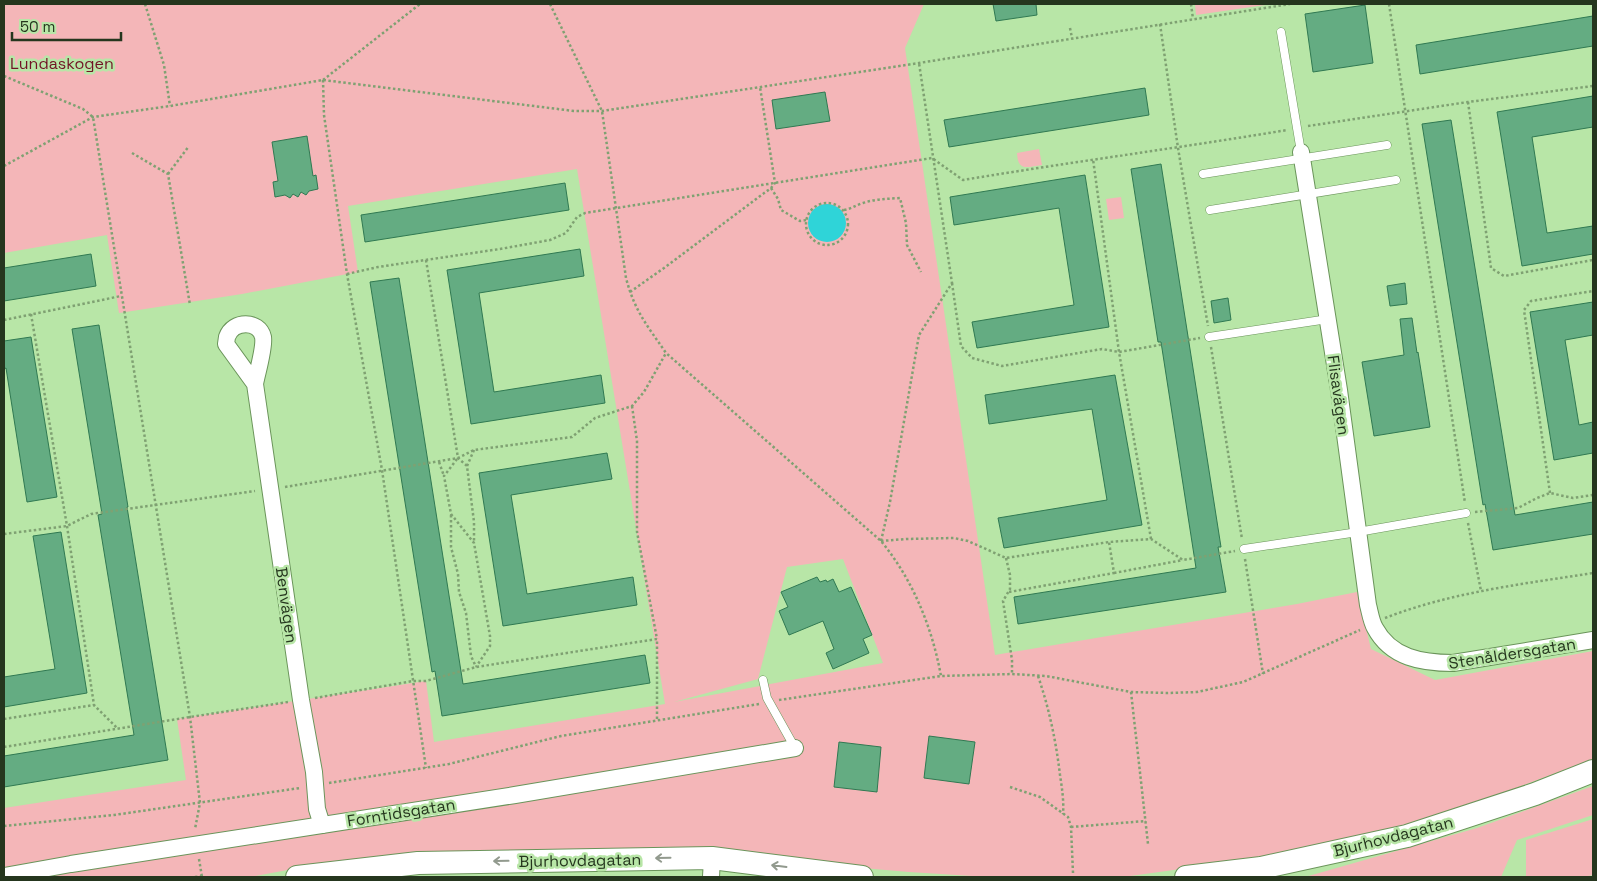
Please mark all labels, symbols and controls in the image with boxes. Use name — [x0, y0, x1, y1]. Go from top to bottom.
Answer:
scale bar — [12, 10, 121, 42]
text: 50 m — [20, 17, 55, 36]
park label: Lundaskogen — [10, 53, 114, 74]
street label: Flisavägen — [1323, 354, 1355, 436]
street label: Benvägen — [271, 566, 302, 644]
street label: Stenåldersgatan — [1447, 633, 1577, 674]
street label: Forntidsgatan — [345, 794, 457, 831]
street label: Bjurhovdagatan — [1331, 811, 1455, 862]
street label: Bjurhovdagatan — [519, 849, 641, 872]
one-way arrow — [656, 854, 672, 863]
one-way arrow — [493, 856, 510, 866]
one-way arrow — [772, 861, 788, 871]

